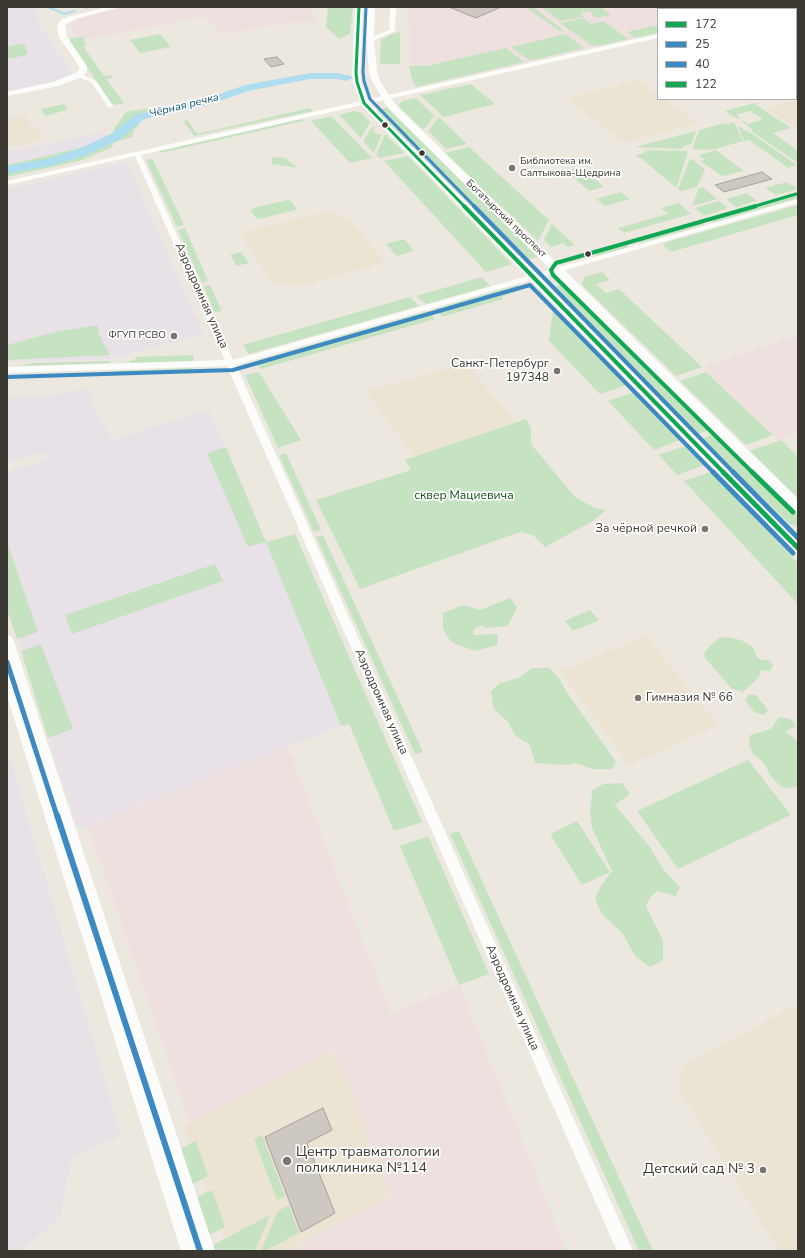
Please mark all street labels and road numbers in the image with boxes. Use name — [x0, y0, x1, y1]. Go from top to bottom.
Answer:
street label: Богатырский проспект — [463, 178, 549, 260]
street label: Аэродромная улица — [171, 241, 231, 351]
street label: Аэродромная улица — [351, 647, 411, 757]
street label: Аэродромная улица — [482, 943, 542, 1053]

